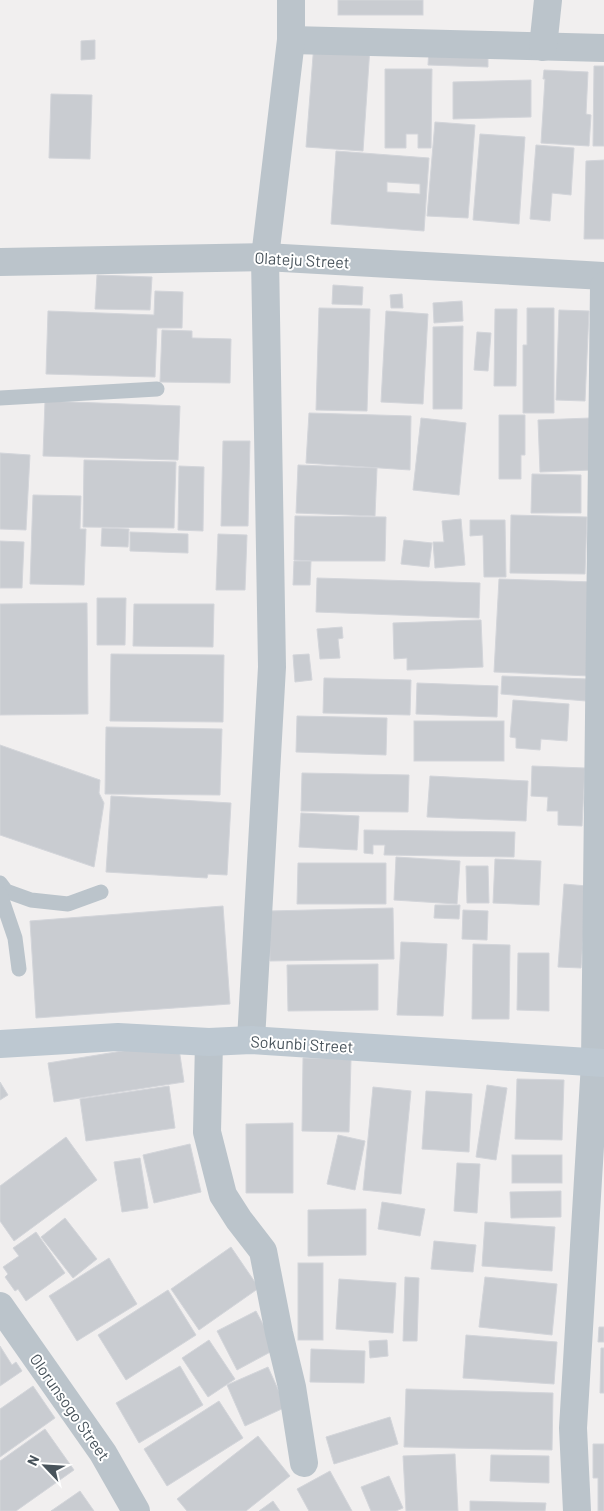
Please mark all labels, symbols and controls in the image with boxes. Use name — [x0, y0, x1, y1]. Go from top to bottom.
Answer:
street label: Olateju Street — [254, 248, 350, 271]
street label: Sokunbi Street — [250, 1031, 354, 1056]
street label: Olorunsogo Street — [27, 1350, 114, 1464]
north arrow — [20, 1441, 70, 1491]
text: N — [23, 1452, 42, 1468]

